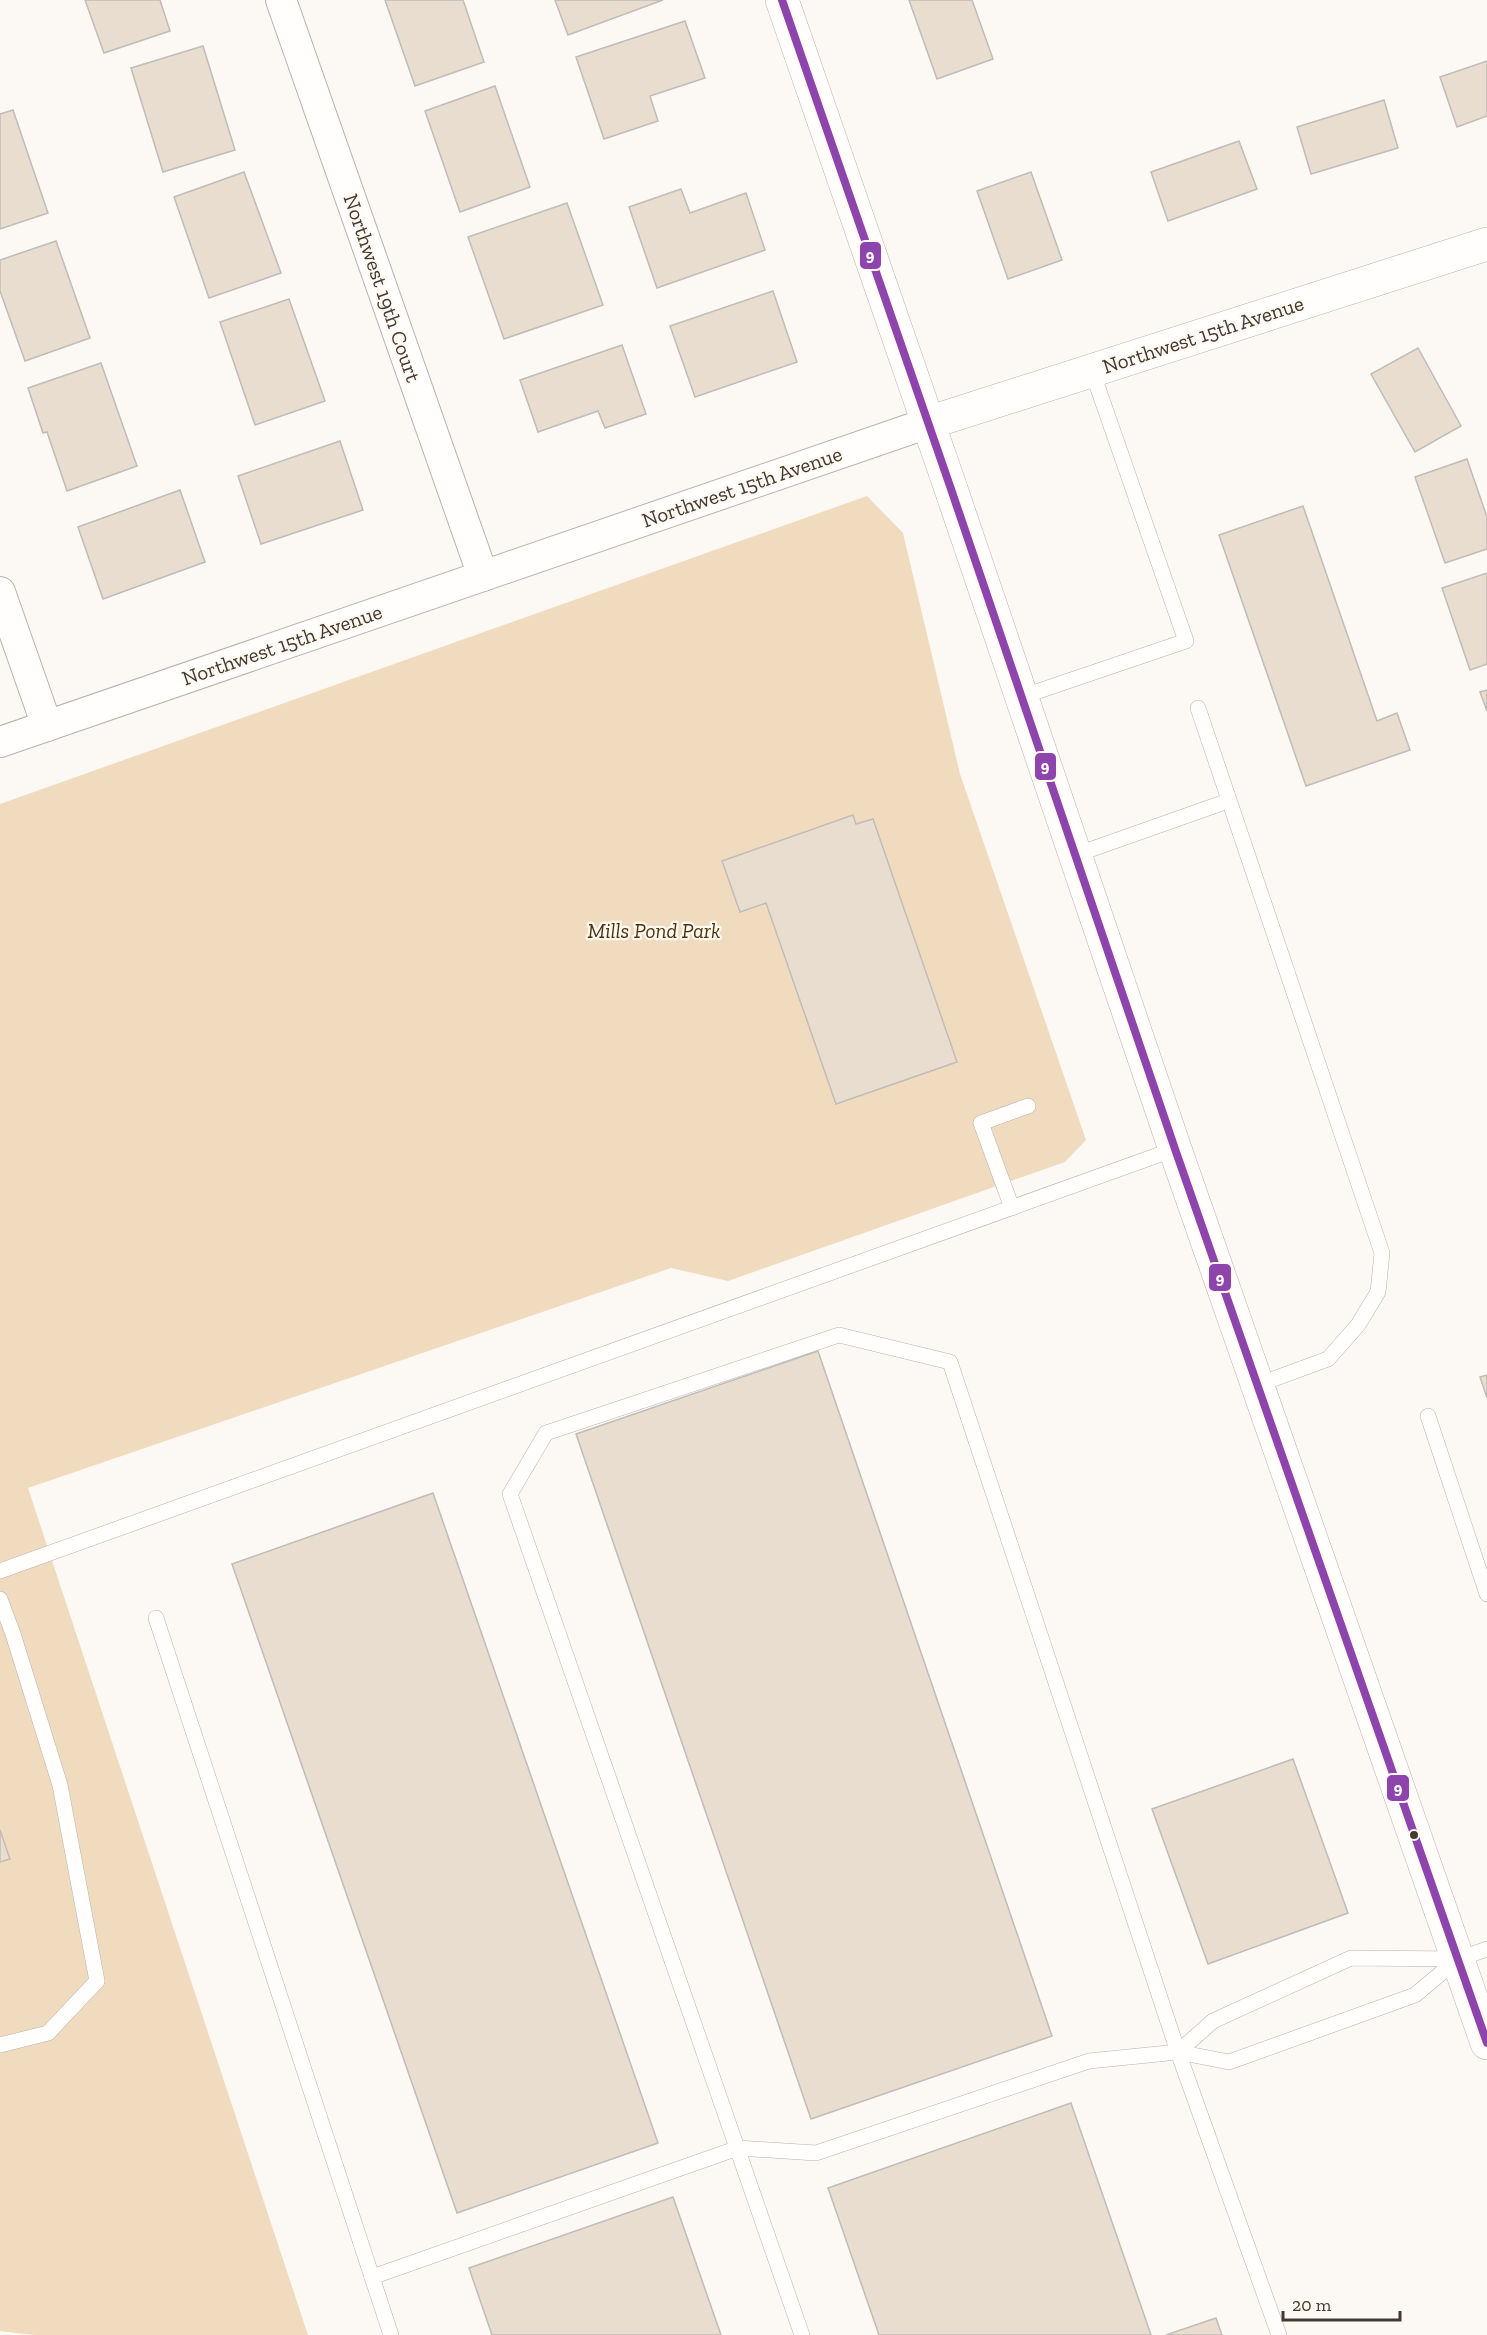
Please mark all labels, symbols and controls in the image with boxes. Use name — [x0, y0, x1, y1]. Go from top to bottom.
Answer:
street label: Northwest 19th Court — [339, 190, 426, 385]
line badge: 9 — [859, 241, 882, 270]
text: 9 — [866, 246, 875, 265]
street label: Northwest 15th Avenue — [1099, 290, 1307, 379]
street label: Northwest 15th Avenue — [638, 440, 845, 533]
street label: Northwest 15th Avenue — [178, 598, 385, 691]
line badge: 9 — [1034, 752, 1057, 781]
text: 9 — [1041, 757, 1050, 776]
park label: Mills Pond Park — [588, 918, 720, 943]
line badge: 9 — [1208, 1263, 1232, 1292]
text: 9 — [1216, 1269, 1225, 1288]
line badge: 9 — [1386, 1774, 1410, 1802]
text: 9 — [1394, 1779, 1403, 1798]
unlabelled marker — [1408, 1829, 1420, 1841]
scale bar — [1283, 2284, 1400, 2322]
text: 20 m — [1292, 2294, 1332, 2316]

